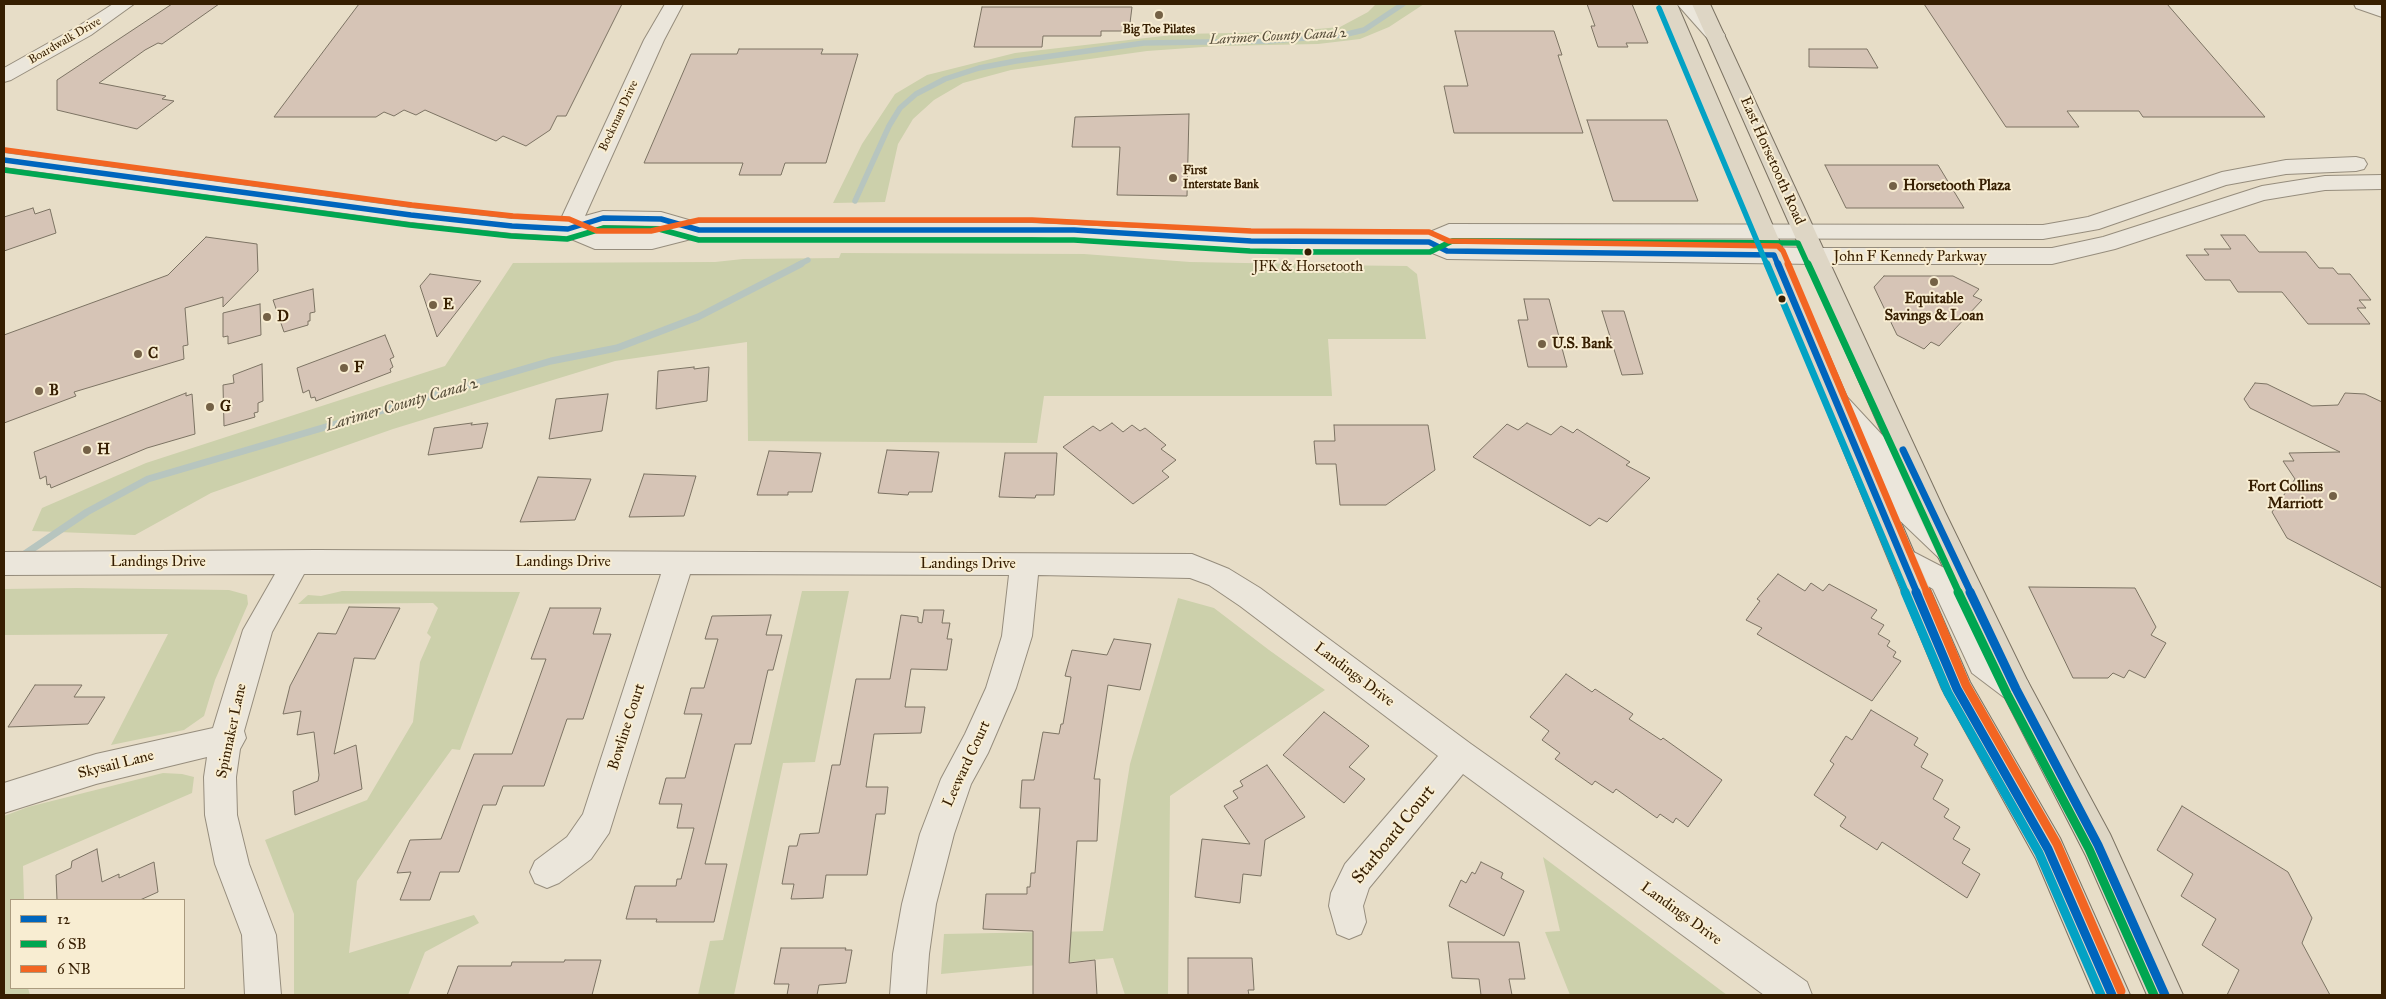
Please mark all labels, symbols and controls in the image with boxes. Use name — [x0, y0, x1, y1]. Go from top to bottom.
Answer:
marker: Big Toe Pilates — [1153, 9, 1165, 21]
street label: Boardwalk Drive — [26, 14, 104, 68]
place label: Big Toe Pilates — [1123, 23, 1195, 37]
water label: Larimer County Canal 2 — [1209, 25, 1347, 49]
street label: Bockman Drive — [596, 78, 642, 154]
street label: East Horsetooth Road — [1736, 94, 1808, 228]
place label: First Interstate Bank — [1183, 164, 1259, 192]
marker: First Interstate Bank — [1167, 172, 1179, 184]
place label: Horsetooth Plaza — [1903, 177, 2011, 195]
marker: Horsetooth Plaza — [1887, 180, 1899, 192]
marker: JFK & Horsetooth — [1303, 247, 1313, 257]
street label: John F Kennedy Parkway — [1833, 248, 1987, 266]
place label: JFK & Horsetooth — [1253, 260, 1363, 276]
marker: Equitable Savings & Loan — [1928, 276, 1940, 288]
place label: Equitable Savings & Loan — [1884, 290, 1984, 325]
unlabelled marker — [1777, 294, 1787, 304]
place label: E — [443, 296, 454, 314]
marker: E — [427, 299, 439, 311]
place label: D — [277, 308, 289, 326]
marker: D — [261, 311, 273, 323]
place label: U.S. Bank — [1552, 335, 1613, 353]
marker: U.S. Bank — [1536, 338, 1548, 350]
place label: C — [148, 345, 158, 363]
marker: C — [132, 348, 144, 360]
place label: F — [354, 359, 364, 377]
marker: F — [338, 362, 350, 374]
water label: Larimer County Canal 2 — [324, 374, 480, 436]
place label: B — [49, 382, 59, 400]
marker: B — [33, 385, 45, 397]
place label: G — [220, 398, 231, 416]
marker: G — [204, 401, 216, 413]
place label: H — [97, 441, 110, 459]
marker: H — [81, 444, 93, 456]
place label: Fort Collins Marriott — [2248, 478, 2323, 513]
marker: Fort Collins Marriott — [2327, 490, 2339, 502]
street label: Landings Drive — [110, 553, 206, 571]
street label: Landings Drive — [515, 553, 611, 571]
street label: Landings Drive — [920, 555, 1016, 573]
street label: Landings Drive — [1310, 639, 1398, 711]
street label: Bowline Court — [605, 681, 649, 773]
street label: Spinnaker Lane — [213, 682, 251, 780]
street label: Leeward Court — [939, 718, 995, 810]
street label: Skysail Lane — [76, 747, 156, 783]
street label: Starboard Court — [1348, 781, 1440, 889]
street label: Landings Drive — [1637, 879, 1725, 949]
legend — [10, 899, 185, 989]
text: 12 — [57, 910, 70, 928]
text: 6 SB — [57, 935, 86, 953]
text: 6 NB — [57, 960, 91, 978]

